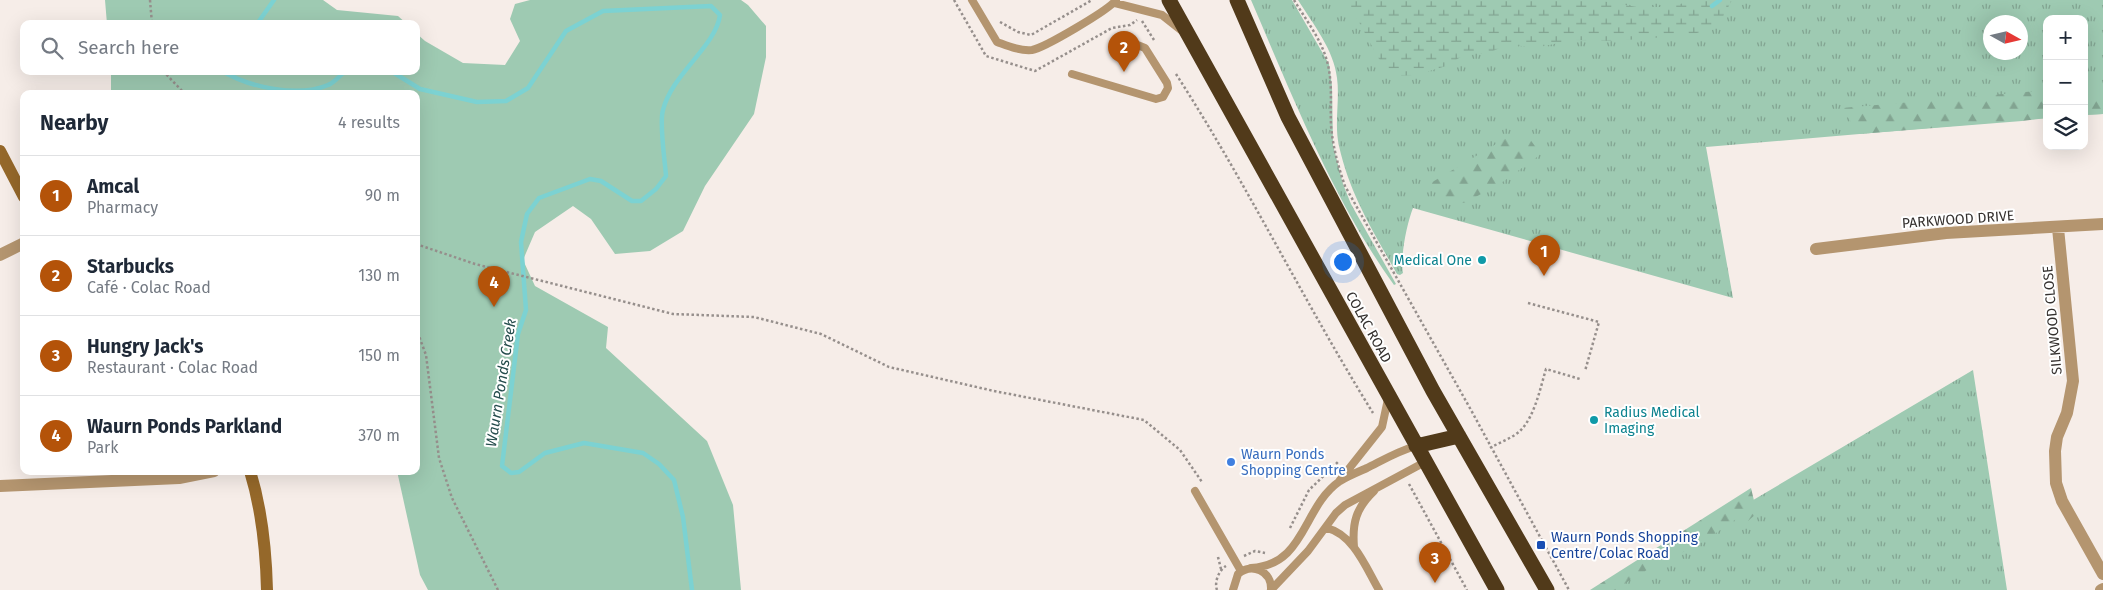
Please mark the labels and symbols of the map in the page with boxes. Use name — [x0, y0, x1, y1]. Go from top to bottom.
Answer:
north arrow — [1983, 15, 2028, 60]
pin: 2 — [1108, 31, 1140, 72]
street label: PARKWOOD DRIVE — [1901, 207, 2015, 232]
pin: 1 — [1528, 235, 1560, 276]
your location — [1330, 249, 1356, 275]
place label: Medical One — [1394, 252, 1472, 269]
marker: Medical One — [1476, 254, 1488, 266]
street label: SILKWOOD CLOSE — [2039, 265, 2066, 375]
pin: 4 — [478, 266, 510, 307]
street label: COLAC ROAD — [1342, 289, 1395, 366]
water label: Waurn Ponds Creek — [482, 318, 520, 448]
place label: Radius Medical Imaging — [1604, 404, 1700, 437]
marker: Radius Medical Imaging — [1588, 414, 1600, 426]
place label: Waurn Ponds Shopping Centre — [1241, 446, 1346, 479]
marker: Waurn Ponds Shopping Centre — [1225, 456, 1237, 468]
place label: Waurn Ponds Shopping Centre/Colac Road — [1551, 529, 1699, 562]
marker: Waurn Ponds Shopping Centre/Colac Road — [1535, 539, 1547, 551]
pin: 3 — [1419, 542, 1451, 583]

